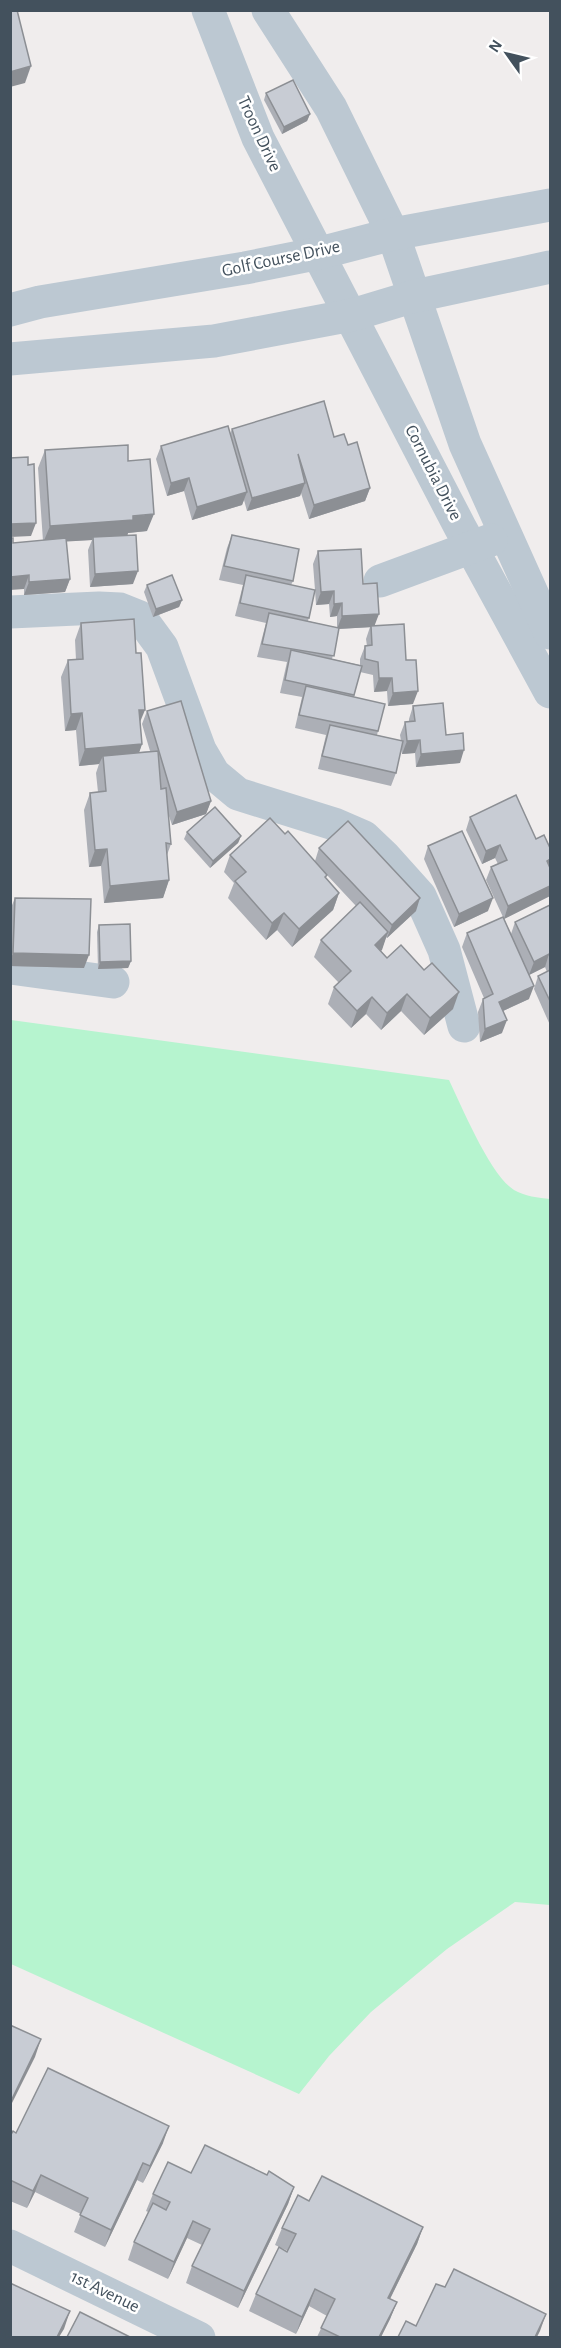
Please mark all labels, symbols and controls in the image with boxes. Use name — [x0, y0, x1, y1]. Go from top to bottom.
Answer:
north arrow — [477, 24, 537, 84]
text: N — [486, 37, 505, 55]
street label: Troon Drive — [234, 94, 284, 174]
street label: Golf Course Drive — [220, 238, 342, 280]
street label: Cornubia Drive — [401, 422, 465, 524]
street label: 1st Avenue — [68, 2268, 142, 2316]

